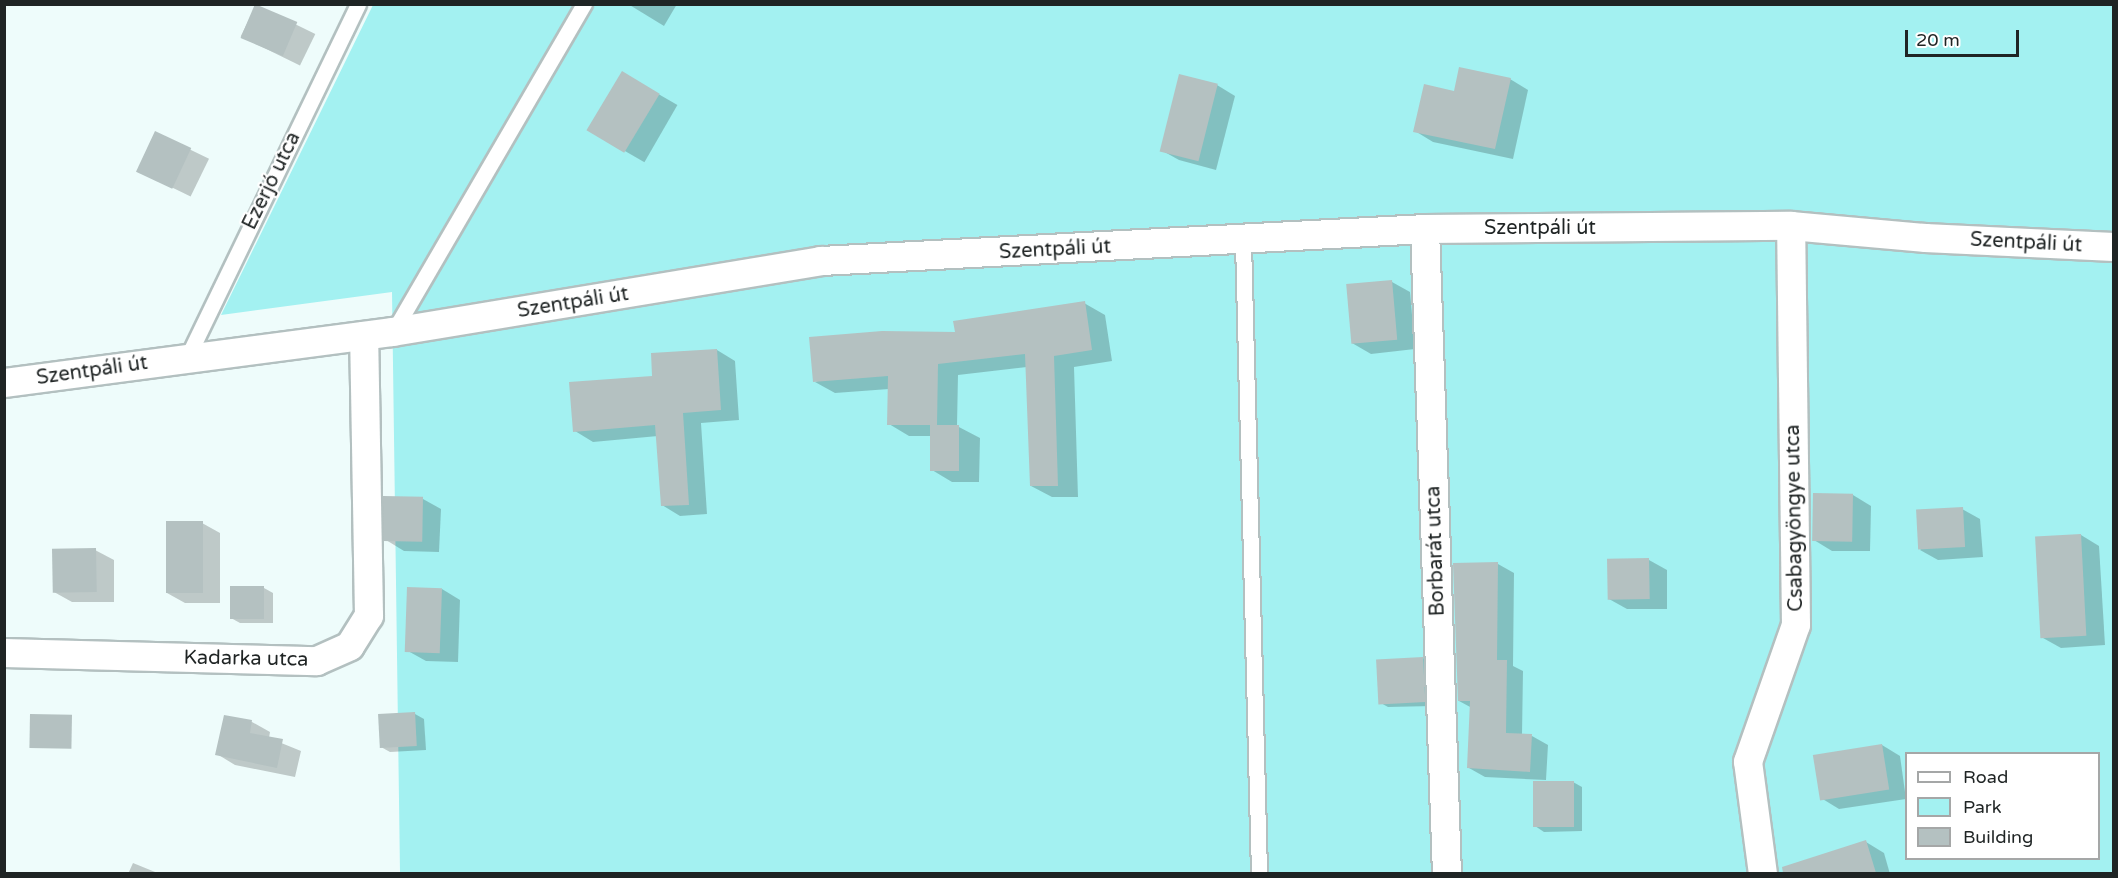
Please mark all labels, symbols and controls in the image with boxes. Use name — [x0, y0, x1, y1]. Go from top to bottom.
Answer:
scale bar — [1908, 18, 2022, 56]
text: 20 m — [1916, 29, 1960, 51]
street label: Ezerjó utca — [238, 128, 306, 234]
street label: Szentpáli út — [1484, 216, 1596, 240]
street label: Szentpáli út — [1969, 228, 2083, 258]
street label: Szentpáli út — [998, 235, 1112, 265]
street label: Szentpáli út — [516, 282, 630, 324]
street label: Szentpáli út — [35, 351, 149, 391]
street label: Csabagyöngye utca — [1781, 424, 1809, 612]
street label: Borbarát utca — [1422, 485, 1450, 617]
street label: Kadarka utca — [183, 646, 309, 672]
legend — [1905, 752, 2100, 860]
text: Road — [1963, 766, 2008, 788]
text: Park — [1963, 796, 2001, 818]
text: Building — [1963, 826, 2033, 848]

